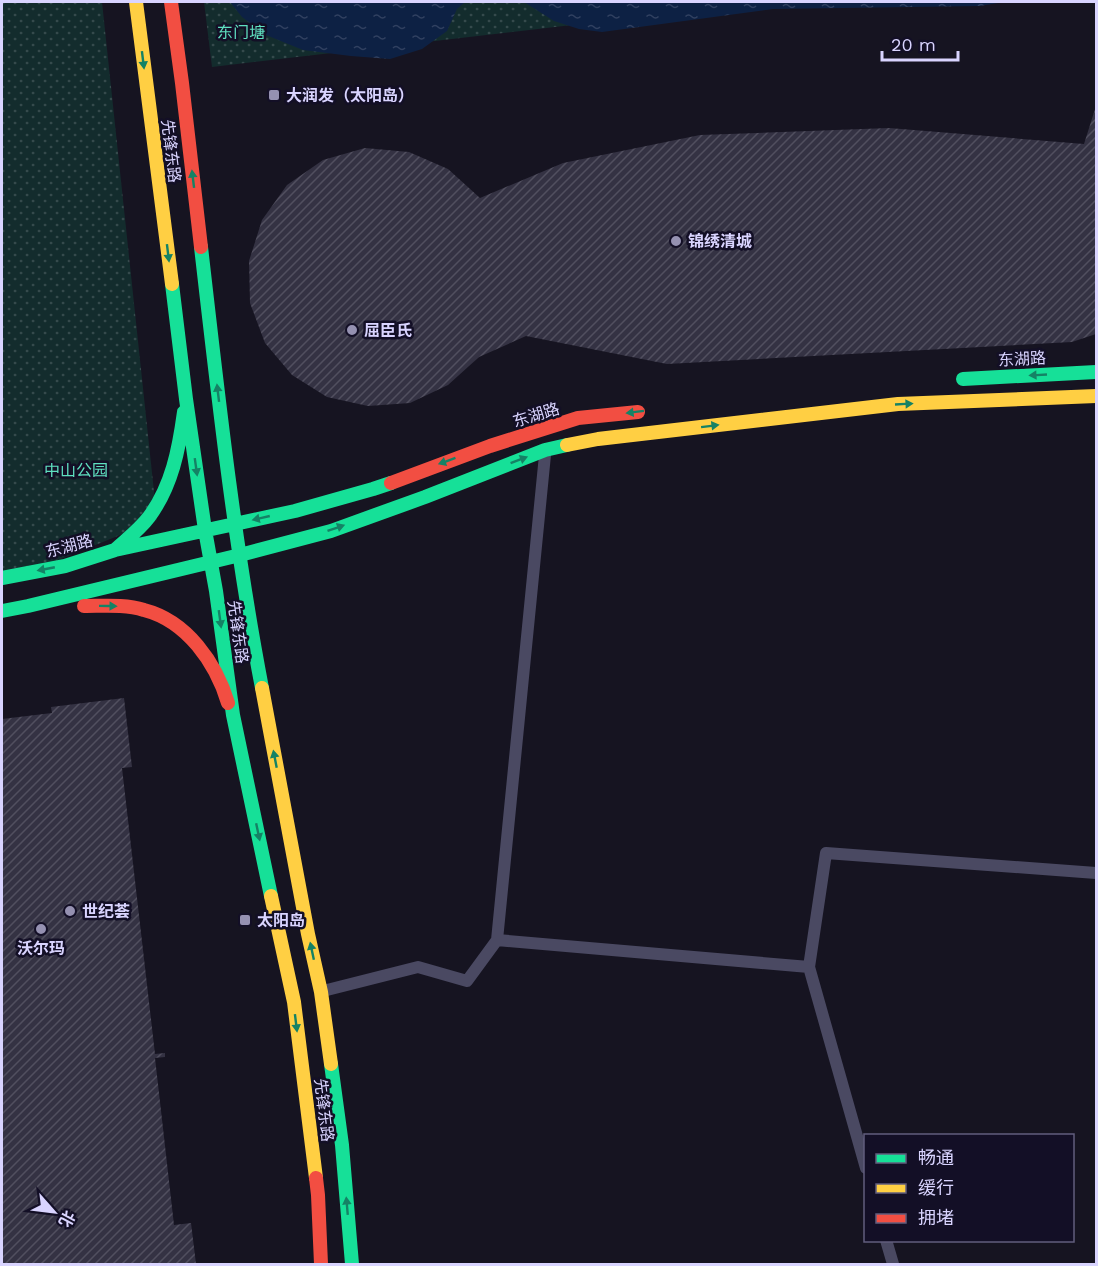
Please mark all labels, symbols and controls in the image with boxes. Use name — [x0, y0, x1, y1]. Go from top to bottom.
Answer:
park label: 东门塘 — [217, 23, 265, 42]
scale bar — [882, 24, 958, 62]
text: 20 m — [891, 34, 936, 55]
one-way arrow — [138, 50, 148, 69]
place label: 大润发（太阳岛） — [286, 86, 414, 105]
marker: 大润发（太阳岛） — [267, 88, 281, 102]
street label: 先锋东路 — [158, 118, 184, 184]
one-way arrow — [188, 169, 198, 188]
place label: 锦绣清城 — [688, 232, 752, 251]
marker: 锦绣清城 — [669, 234, 683, 248]
one-way arrow — [163, 244, 172, 263]
place label: 屈臣氏 — [364, 321, 412, 340]
marker: 屈臣氏 — [345, 323, 359, 337]
street label: 东湖路 — [998, 348, 1046, 370]
one-way arrow — [1029, 370, 1048, 379]
one-way arrow — [213, 384, 223, 403]
street label: 东湖路 — [510, 399, 562, 431]
one-way arrow — [895, 399, 914, 409]
one-way arrow — [625, 407, 644, 417]
one-way arrow — [701, 421, 720, 431]
one-way arrow — [510, 455, 528, 465]
one-way arrow — [438, 457, 456, 467]
one-way arrow — [192, 458, 201, 477]
park label: 中山公园 — [44, 461, 108, 480]
one-way arrow — [252, 514, 270, 524]
one-way arrow — [328, 523, 346, 533]
street label: 东湖路 — [43, 531, 95, 561]
one-way arrow — [37, 565, 56, 575]
street label: 先锋东路 — [224, 599, 252, 665]
one-way arrow — [98, 601, 117, 611]
one-way arrow — [216, 610, 225, 629]
one-way arrow — [270, 750, 279, 769]
one-way arrow — [254, 823, 263, 842]
place label: 世纪荟 — [82, 902, 130, 921]
marker: 世纪荟 — [63, 904, 77, 918]
place label: 太阳岛 — [257, 911, 305, 930]
marker: 太阳岛 — [238, 913, 252, 927]
marker: 沃尔玛 — [34, 922, 48, 936]
place label: 沃尔玛 — [17, 939, 65, 958]
one-way arrow — [306, 942, 316, 960]
one-way arrow — [291, 1014, 301, 1033]
street label: 先锋东路 — [311, 1077, 337, 1143]
legend — [864, 1134, 1074, 1242]
text: 畅通 — [918, 1147, 954, 1168]
text: 缓行 — [918, 1177, 954, 1198]
north arrow — [24, 1182, 84, 1242]
one-way arrow — [342, 1197, 352, 1216]
text: 北 — [55, 1207, 79, 1230]
text: 拥堵 — [918, 1207, 954, 1228]

